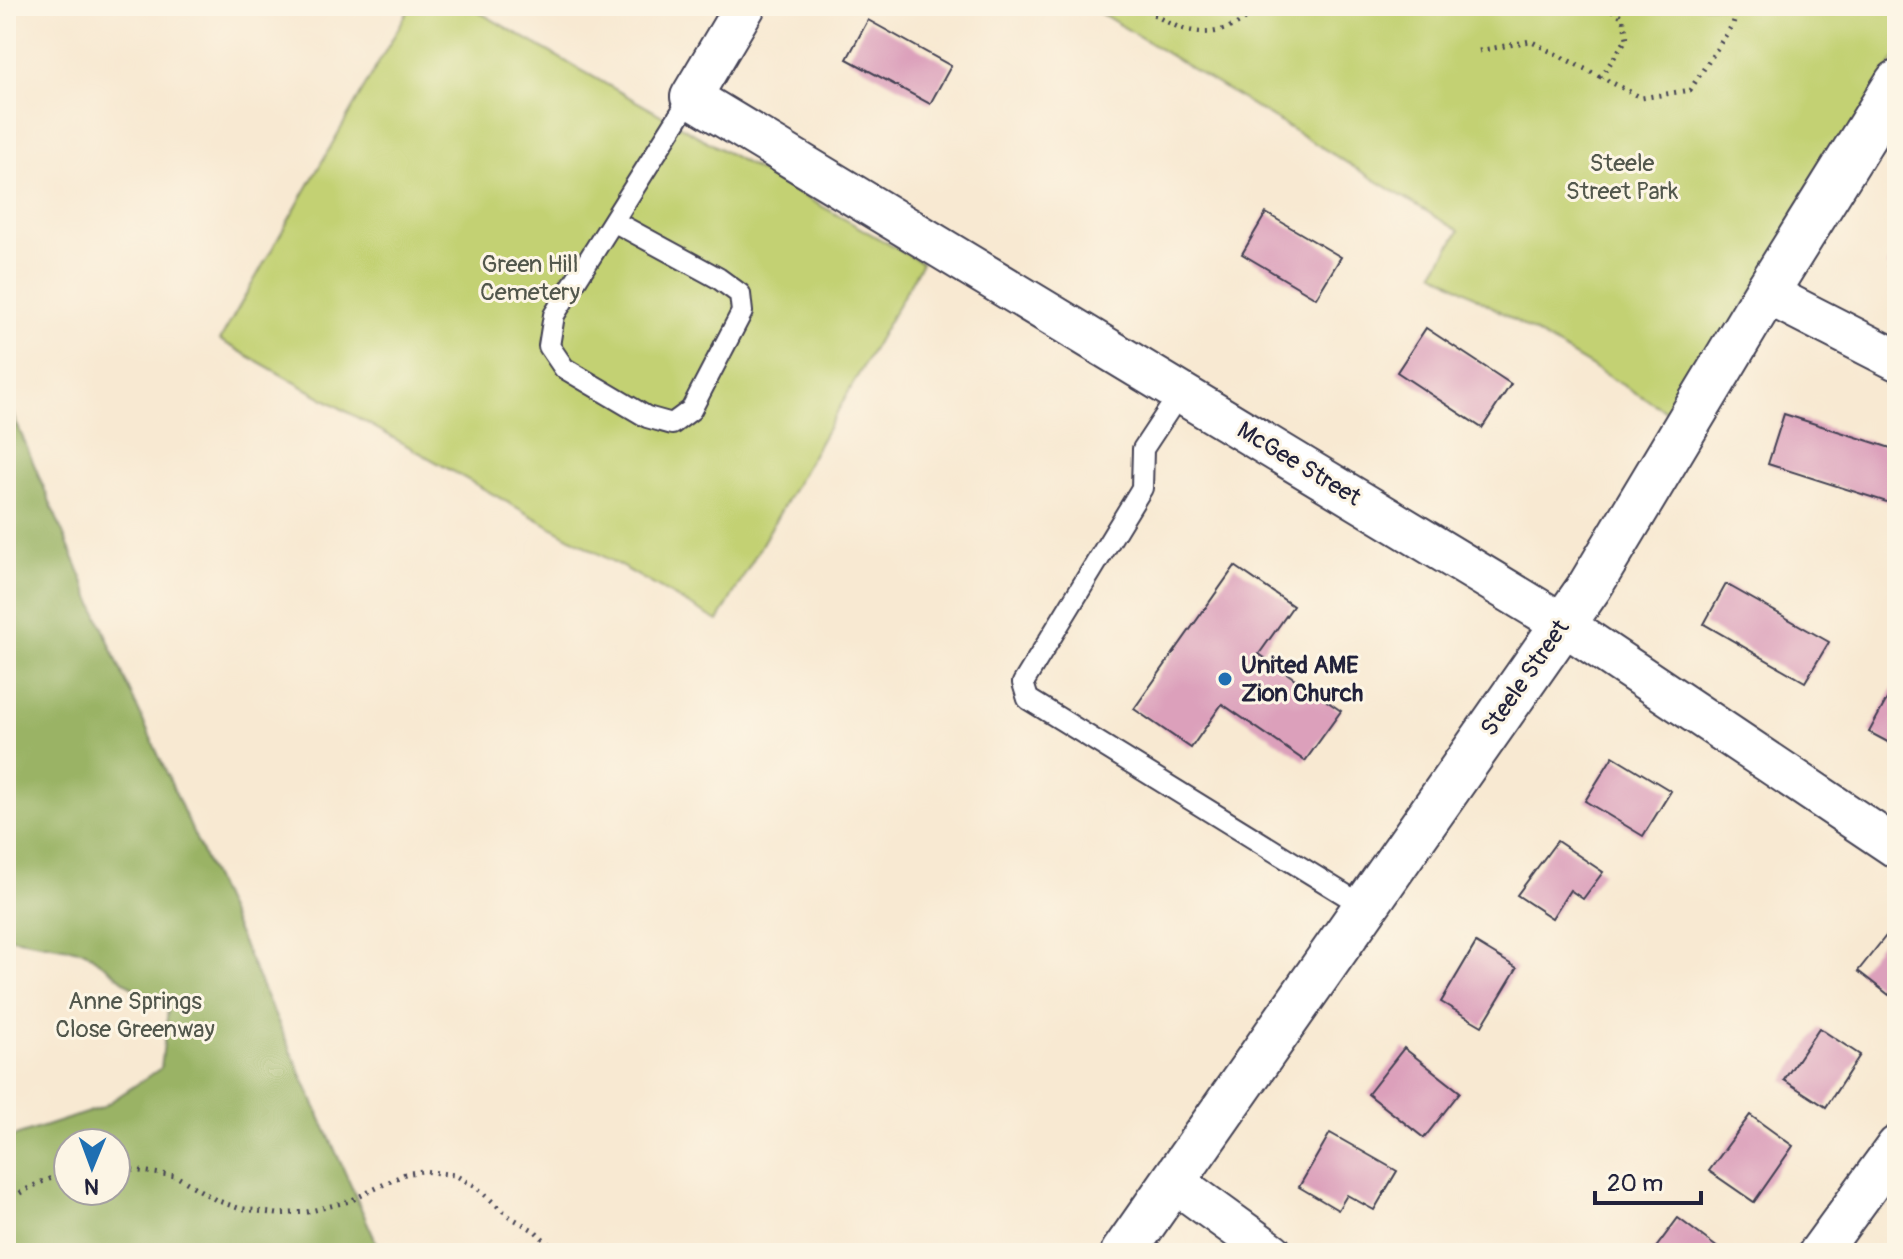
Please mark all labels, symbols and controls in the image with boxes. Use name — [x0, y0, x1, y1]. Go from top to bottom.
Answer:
park label: Steele Street Park — [1566, 149, 1678, 206]
park label: Green Hill Cemetery — [480, 250, 580, 307]
street label: McGee Street — [1232, 416, 1366, 512]
street label: Steele Street — [1474, 614, 1576, 742]
place label: United AME Zion Church — [1241, 651, 1363, 708]
marker: United AME Zion Church — [1216, 670, 1234, 688]
park label: Anne Springs Close Greenway — [55, 987, 215, 1044]
north arrow — [52, 1127, 132, 1207]
scale bar — [1595, 1155, 1701, 1205]
text: 20 m — [1607, 1169, 1663, 1198]
text: N — [84, 1172, 99, 1200]

